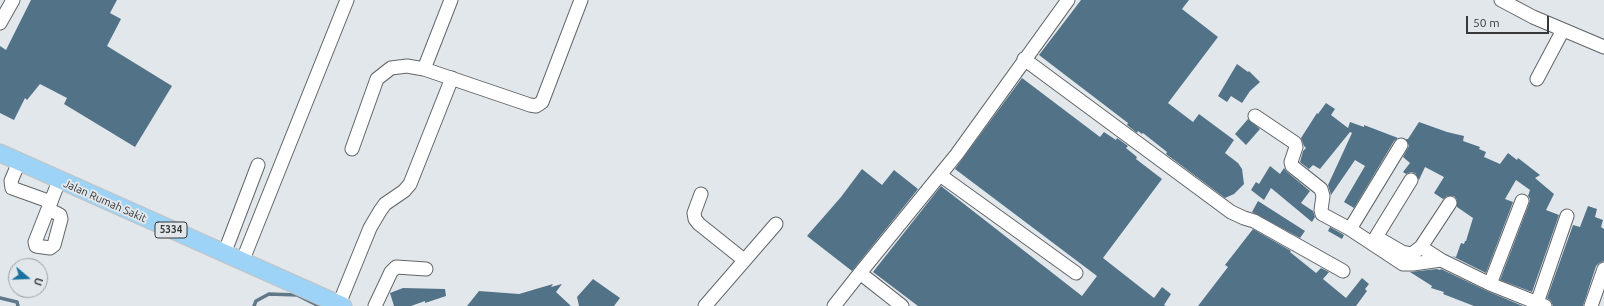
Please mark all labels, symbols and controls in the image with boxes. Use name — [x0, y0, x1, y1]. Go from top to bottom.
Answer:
scale bar — [1468, 8, 1551, 34]
text: 50 m — [1473, 16, 1500, 29]
street label: Jalan Rumah Sakit — [61, 177, 149, 225]
road number: 5334 — [155, 222, 187, 238]
north arrow — [8, 258, 48, 298]
text: U — [31, 276, 45, 287]

